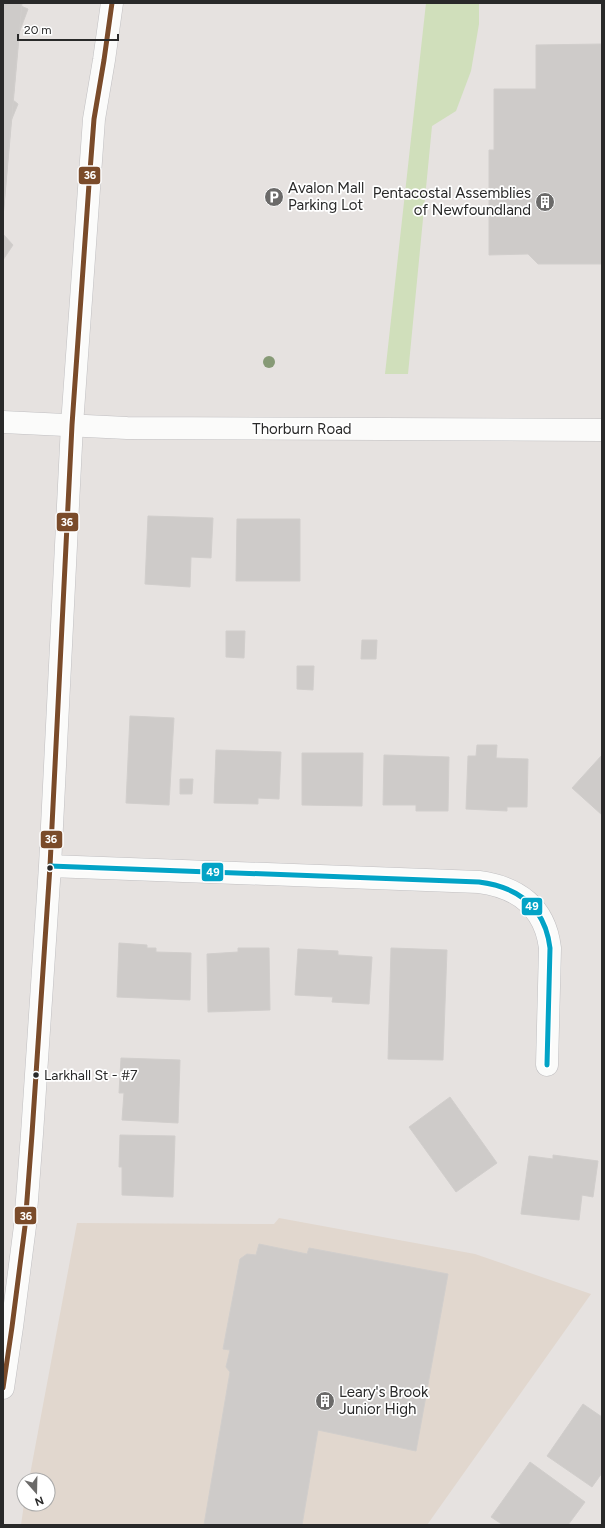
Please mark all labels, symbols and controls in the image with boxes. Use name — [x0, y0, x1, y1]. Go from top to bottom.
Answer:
scale bar — [18, 16, 118, 42]
text: 20 m — [24, 23, 52, 37]
line badge: 36 — [78, 166, 101, 185]
text: 36 — [84, 169, 97, 182]
place label: Avalon Mall Parking Lot — [288, 179, 364, 214]
place label: Pentacostal Assemblies of Newfoundland — [373, 184, 531, 219]
parking icon: Avalon Mall Parking Lot — [263, 186, 285, 208]
building icon: Pentacostal Assemblies of Newfoundland — [534, 191, 556, 213]
street label: Thorburn Road — [252, 420, 352, 438]
line badge: 36 — [56, 512, 79, 532]
text: 36 — [61, 516, 74, 529]
line badge: 36 — [40, 830, 63, 849]
text: 36 — [45, 833, 58, 846]
line badge: 49 — [201, 862, 224, 882]
unlabelled marker — [45, 863, 55, 873]
text: 49 — [206, 866, 220, 879]
line badge: 49 — [521, 897, 543, 916]
text: 49 — [525, 900, 539, 913]
place label: Larkhall St - #7 — [44, 1067, 138, 1084]
marker: Larkhall St - #7 — [31, 1070, 41, 1080]
line badge: 36 — [14, 1206, 37, 1225]
text: 36 — [20, 1210, 33, 1223]
place label: Leary's Brook Junior High — [339, 1383, 429, 1418]
building icon: Leary's Brook Junior High — [314, 1390, 336, 1412]
north arrow — [16, 1472, 56, 1512]
text: N — [33, 1493, 45, 1508]

